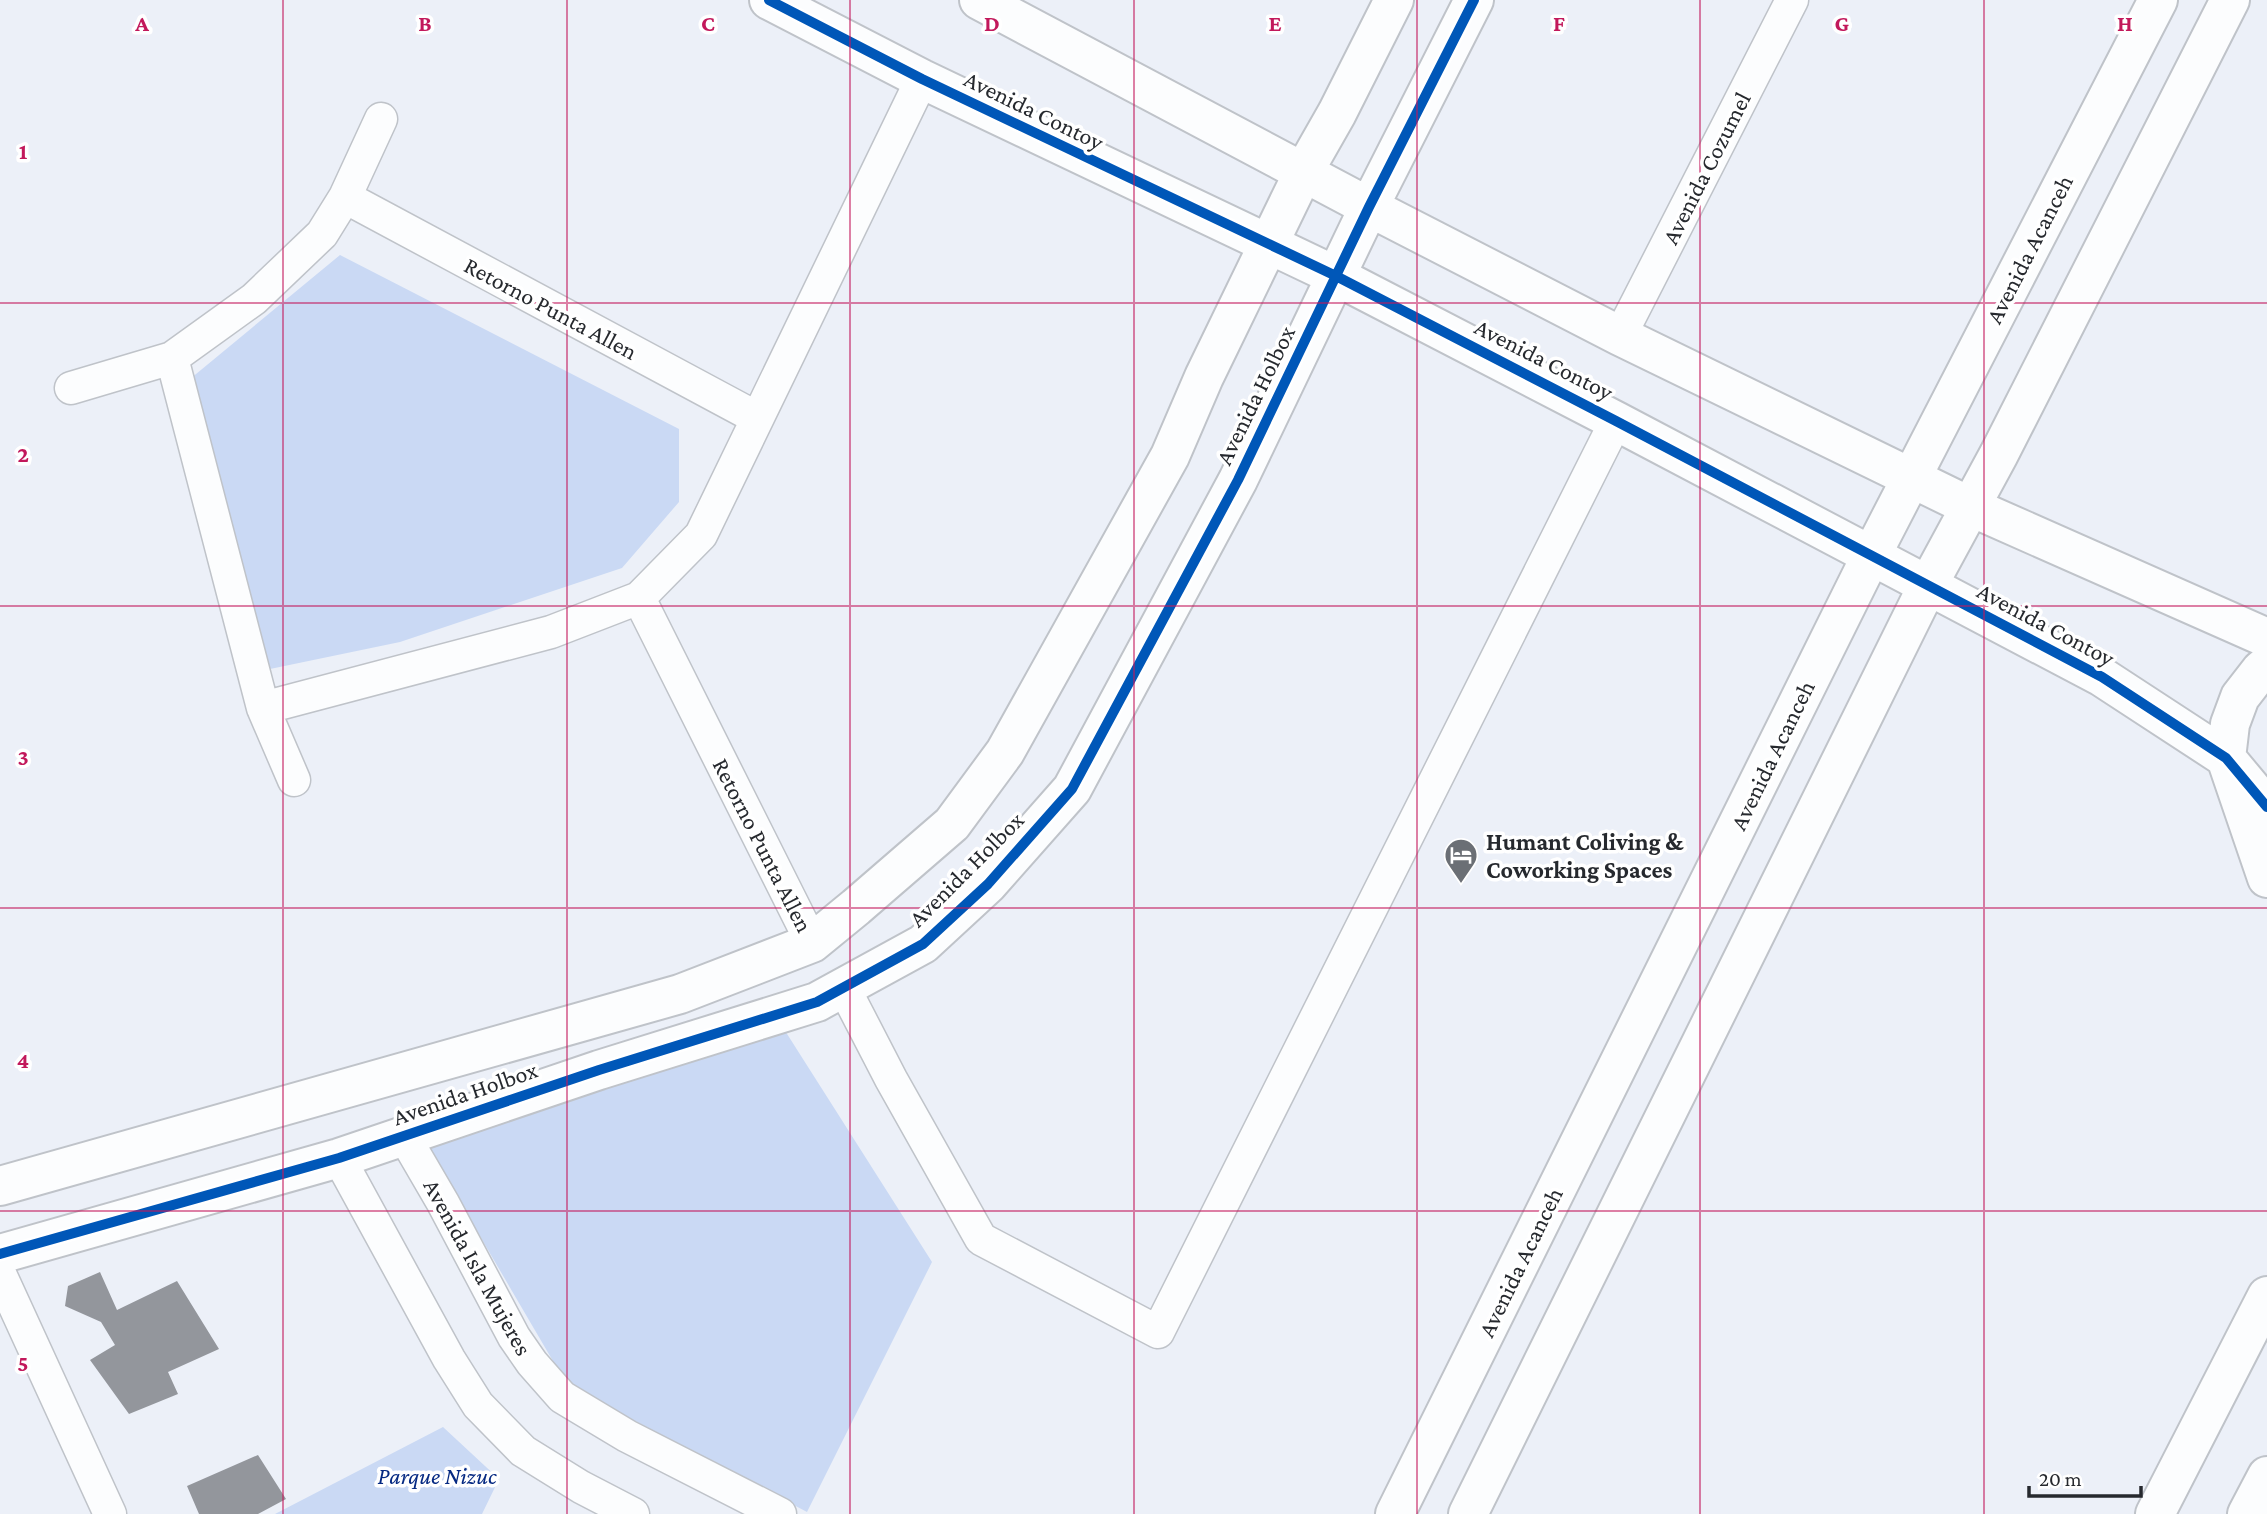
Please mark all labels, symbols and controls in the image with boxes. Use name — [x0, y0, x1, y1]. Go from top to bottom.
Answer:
text: A — [134, 10, 149, 36]
text: B — [418, 10, 432, 36]
text: C — [701, 10, 715, 36]
text: D — [984, 10, 1000, 36]
text: E — [1268, 10, 1282, 36]
text: F — [1553, 10, 1565, 36]
text: G — [1835, 10, 1850, 36]
text: H — [2117, 10, 2133, 36]
street label: Avenida Contoy — [960, 65, 1109, 156]
street label: Avenida Cozumel — [1656, 88, 1756, 248]
text: 1 — [19, 138, 28, 164]
street label: Avenida Acanceh — [1980, 170, 2078, 328]
street label: Retorno Punta Allen — [460, 251, 642, 365]
street label: Avenida Contoy — [1470, 313, 1618, 406]
street label: Avenida Holbox — [1210, 321, 1300, 469]
text: 2 — [17, 441, 29, 467]
street label: Avenida Contoy — [1973, 577, 2120, 672]
street label: Avenida Acanceh — [1724, 676, 1820, 834]
text: 3 — [17, 744, 29, 770]
street label: Retorno Punta Allen — [707, 753, 819, 937]
street label: Avenida Holbox — [903, 806, 1029, 932]
place label: Humant Coliving & Coworking Spaces — [1486, 828, 1684, 883]
hotel icon: Humant Coliving & Coworking Spaces — [1442, 836, 1480, 885]
text: 4 — [17, 1047, 29, 1073]
street label: Avenida Holbox — [389, 1056, 541, 1130]
street label: Avenida Isla Mujeres — [418, 1174, 538, 1360]
street label: Avenida Acanceh — [1472, 1183, 1568, 1341]
text: 5 — [17, 1350, 29, 1376]
scale bar — [2029, 1454, 2141, 1498]
park label: Parque Nizuc — [378, 1462, 497, 1489]
text: 20 m — [2039, 1467, 2082, 1491]

